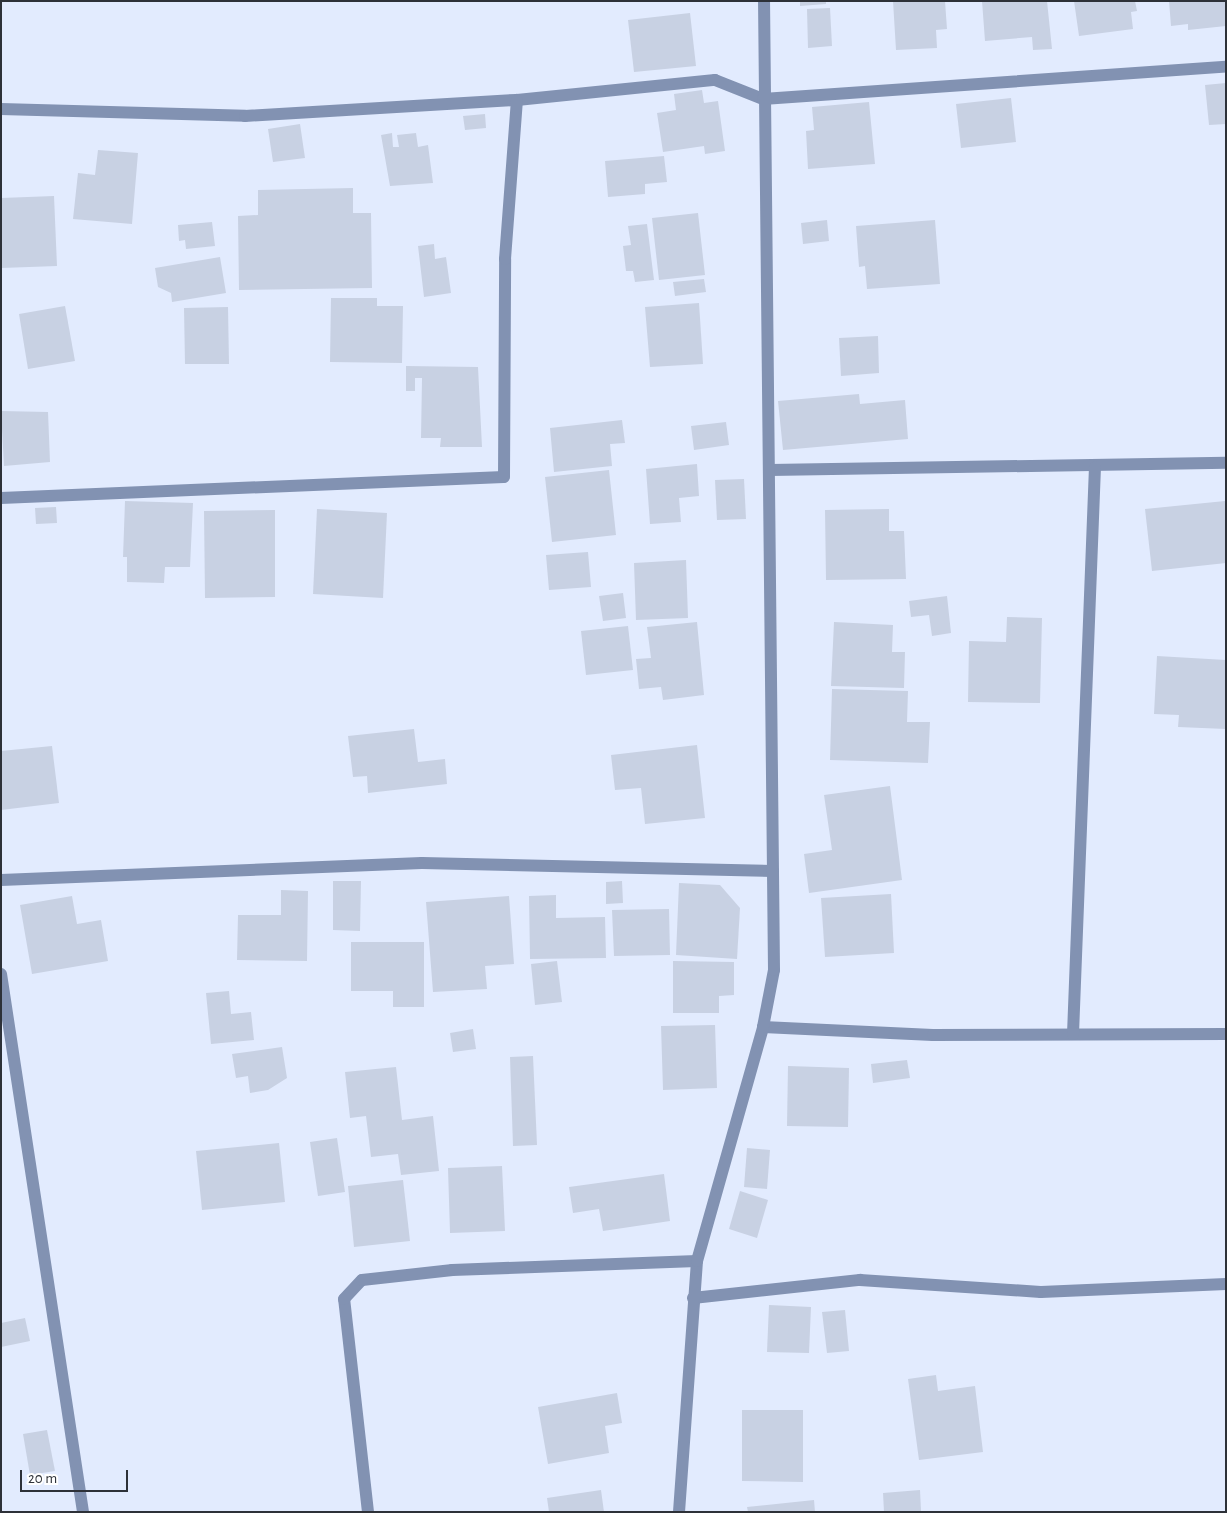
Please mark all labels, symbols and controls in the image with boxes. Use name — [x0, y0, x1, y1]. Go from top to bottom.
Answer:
scale bar — [22, 1460, 130, 1492]
text: 20 m — [28, 1471, 57, 1486]

